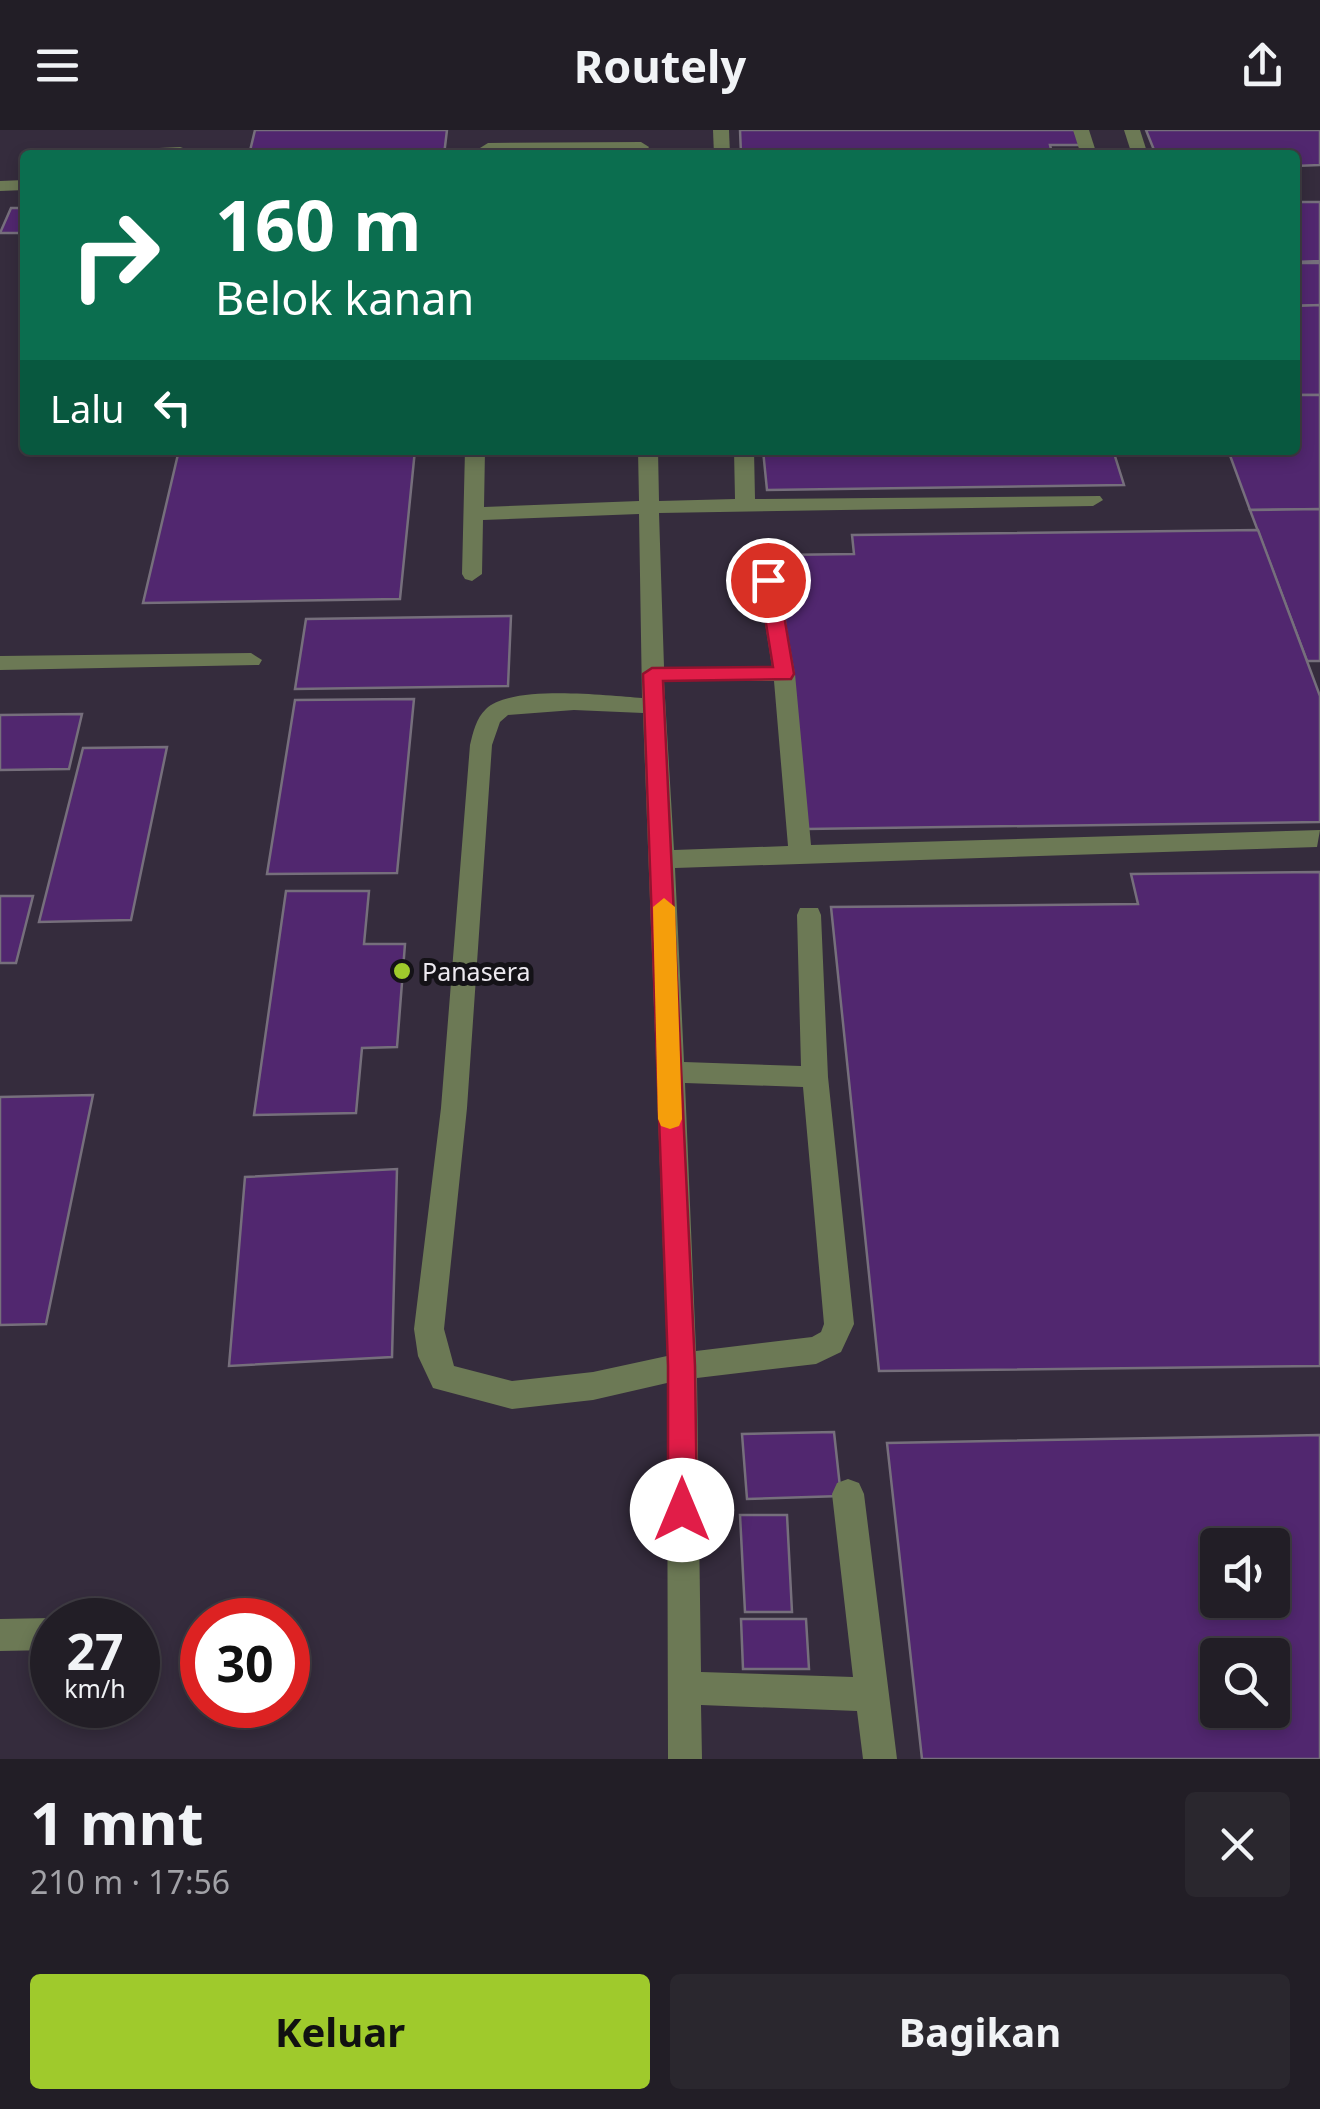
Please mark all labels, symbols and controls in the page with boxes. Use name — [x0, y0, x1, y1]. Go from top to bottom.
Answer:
text: Routely — [574, 35, 746, 96]
icon: menu — [30, 38, 85, 93]
icon: share — [1235, 38, 1290, 93]
text: 160 m — [215, 176, 422, 272]
icon: right — [50, 190, 180, 320]
text: Belok kanan — [215, 267, 474, 328]
icon: left — [145, 380, 200, 435]
text: Lalu — [50, 382, 125, 434]
pin — [726, 538, 811, 623]
icon: arrive — [741, 553, 796, 608]
place label: Panasera — [422, 954, 531, 988]
marker: Panasera — [391, 960, 413, 982]
position arrow — [630, 1458, 734, 1562]
map controls — [1200, 1528, 1290, 1728]
button: sound — [1200, 1528, 1290, 1618]
speed limit sign: 30 — [180, 1598, 310, 1728]
text: 27 — [66, 1617, 124, 1685]
button: search — [1200, 1638, 1290, 1728]
text: km/h — [64, 1671, 126, 1705]
text: 1 mnt — [30, 1781, 203, 1863]
button: close — [1185, 1792, 1290, 1897]
text: 210 m · 17:56 — [30, 1860, 230, 1903]
button: Keluar — [30, 1974, 650, 2089]
button: Bagikan — [670, 1974, 1290, 2089]

